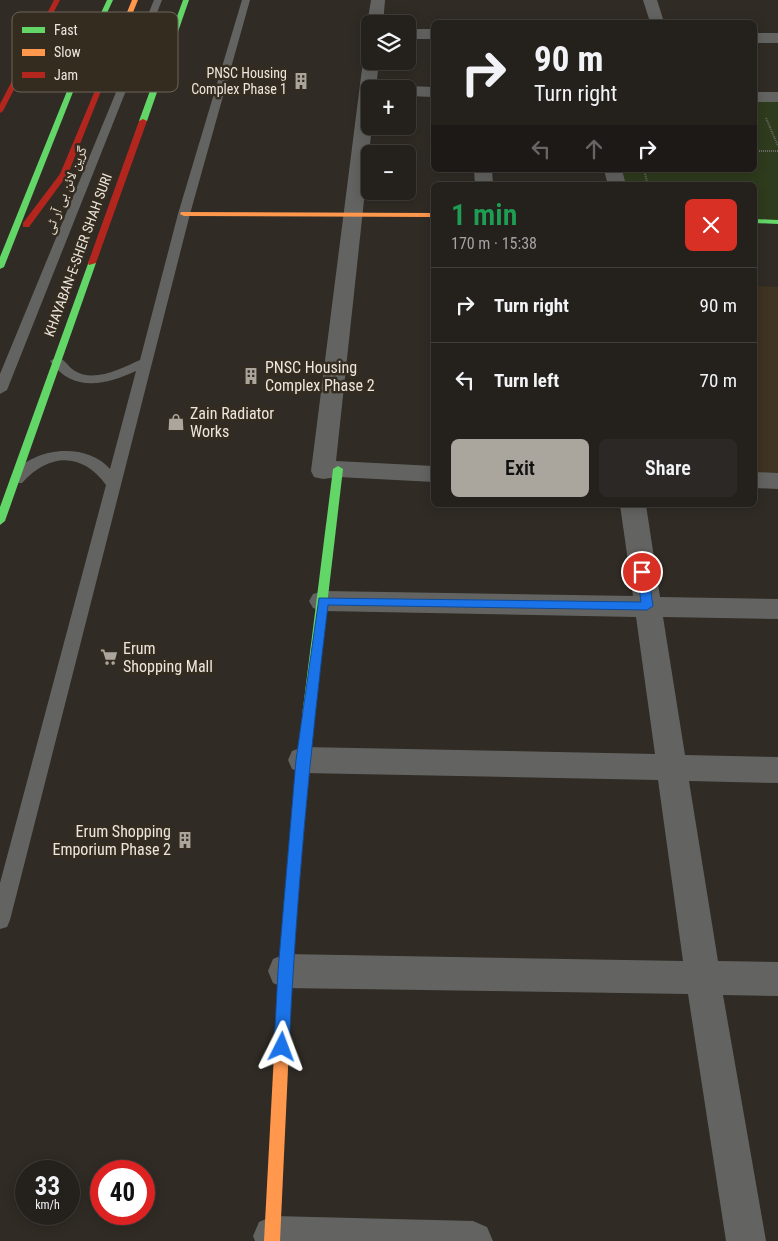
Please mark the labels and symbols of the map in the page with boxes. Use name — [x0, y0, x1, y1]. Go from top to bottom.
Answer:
legend — [12, 12, 178, 92]
text: Fast — [54, 22, 78, 38]
text: Slow — [54, 44, 81, 60]
place label: PNSC Housing Complex Phase 1 — [191, 65, 287, 97]
text: Jam — [54, 67, 78, 83]
building icon: PNSC Housing Complex Phase 1 — [291, 71, 311, 91]
street label: گرین لائن بی آر ٹی — [40, 144, 91, 237]
street label: KHAYABAN-E-SHER SHAH SURI — [41, 171, 115, 339]
place label: PNSC Housing Complex Phase 2 — [265, 358, 375, 395]
building icon: PNSC Housing Complex Phase 2 — [241, 366, 261, 386]
place label: Zain Radiator Works — [190, 404, 274, 441]
shop icon: Zain Radiator Works — [166, 412, 186, 432]
pin — [621, 551, 663, 593]
place label: Erum Shopping Mall — [123, 639, 213, 676]
supermarket icon: Erum Shopping Mall — [99, 647, 119, 667]
place label: Erum Shopping Emporium Phase 2 — [52, 822, 171, 859]
building icon: Erum Shopping Emporium Phase 2 — [175, 830, 195, 850]
position arrow — [255, 1020, 307, 1072]
speed limit sign: 40 — [90, 1160, 155, 1225]

